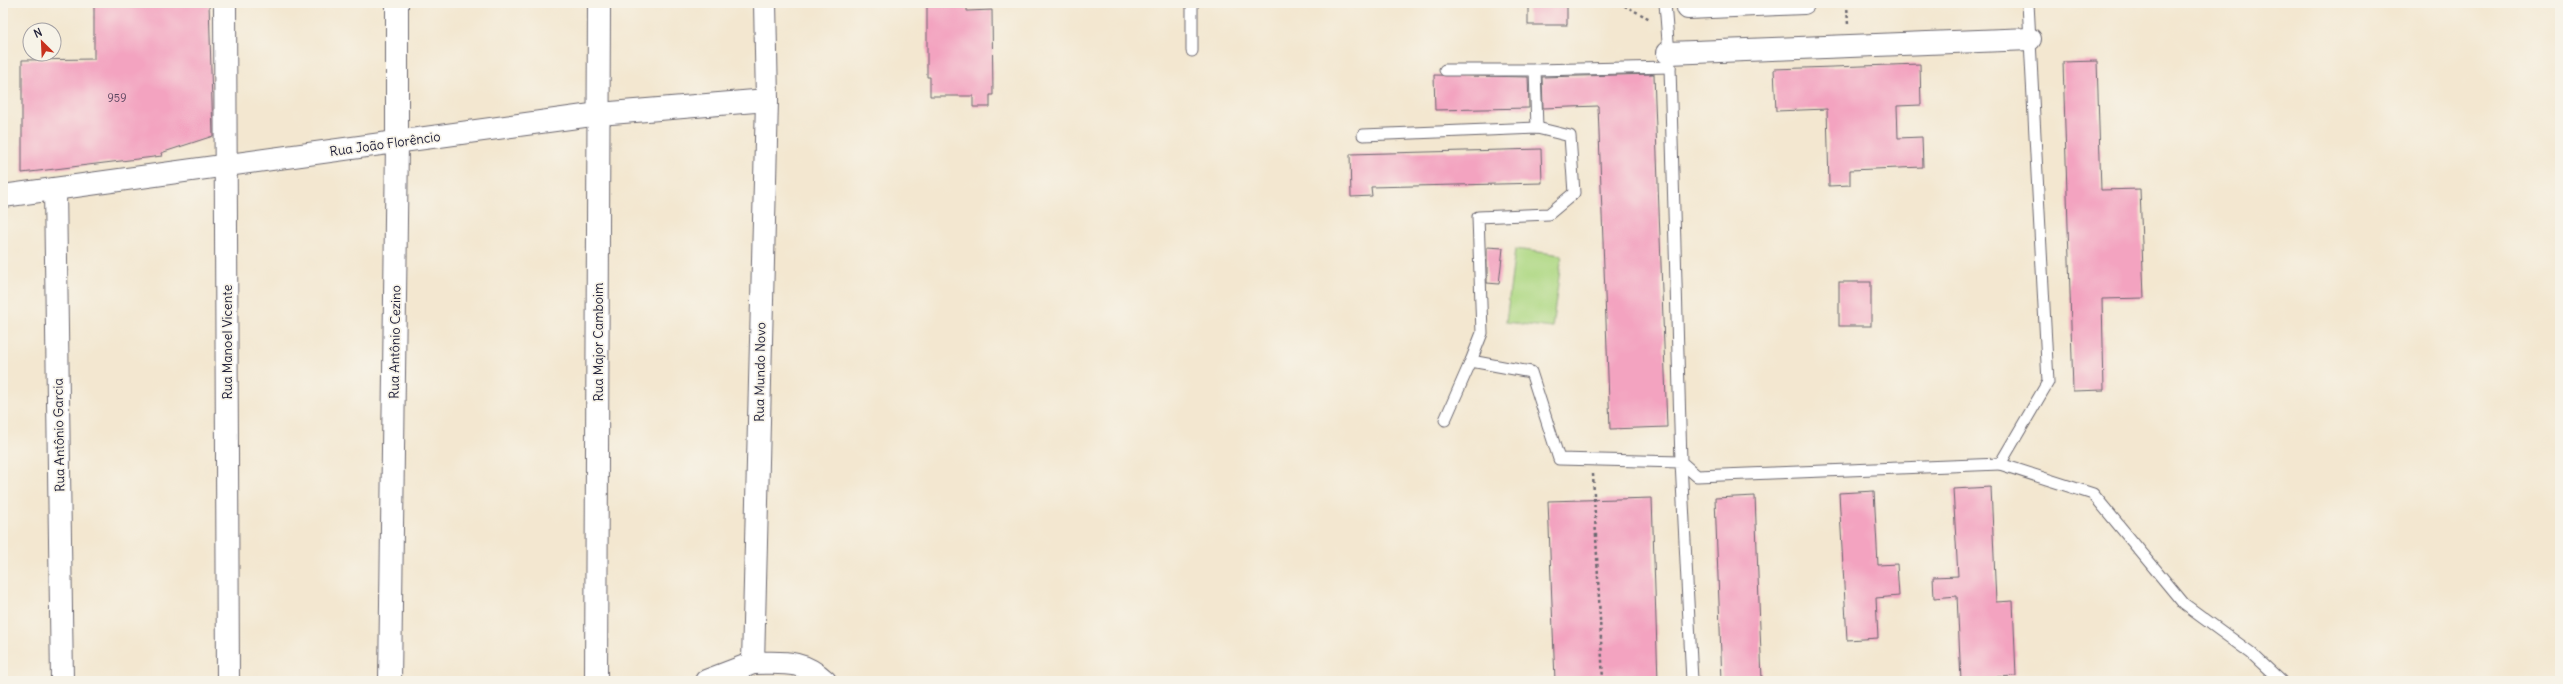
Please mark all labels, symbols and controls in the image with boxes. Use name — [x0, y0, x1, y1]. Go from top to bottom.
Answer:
north arrow — [22, 22, 62, 62]
text: N — [32, 25, 44, 41]
house number: 959 — [108, 91, 126, 105]
street label: Rua João Florêncio — [328, 128, 442, 160]
street label: Rua Major Camboim — [590, 283, 607, 401]
street label: Rua Manoel Vicente — [219, 284, 236, 400]
street label: Rua Antônio Cezino — [386, 285, 404, 399]
street label: Rua Mundo Novo — [751, 322, 769, 422]
street label: Rua Antônio Garcia — [50, 378, 68, 492]

